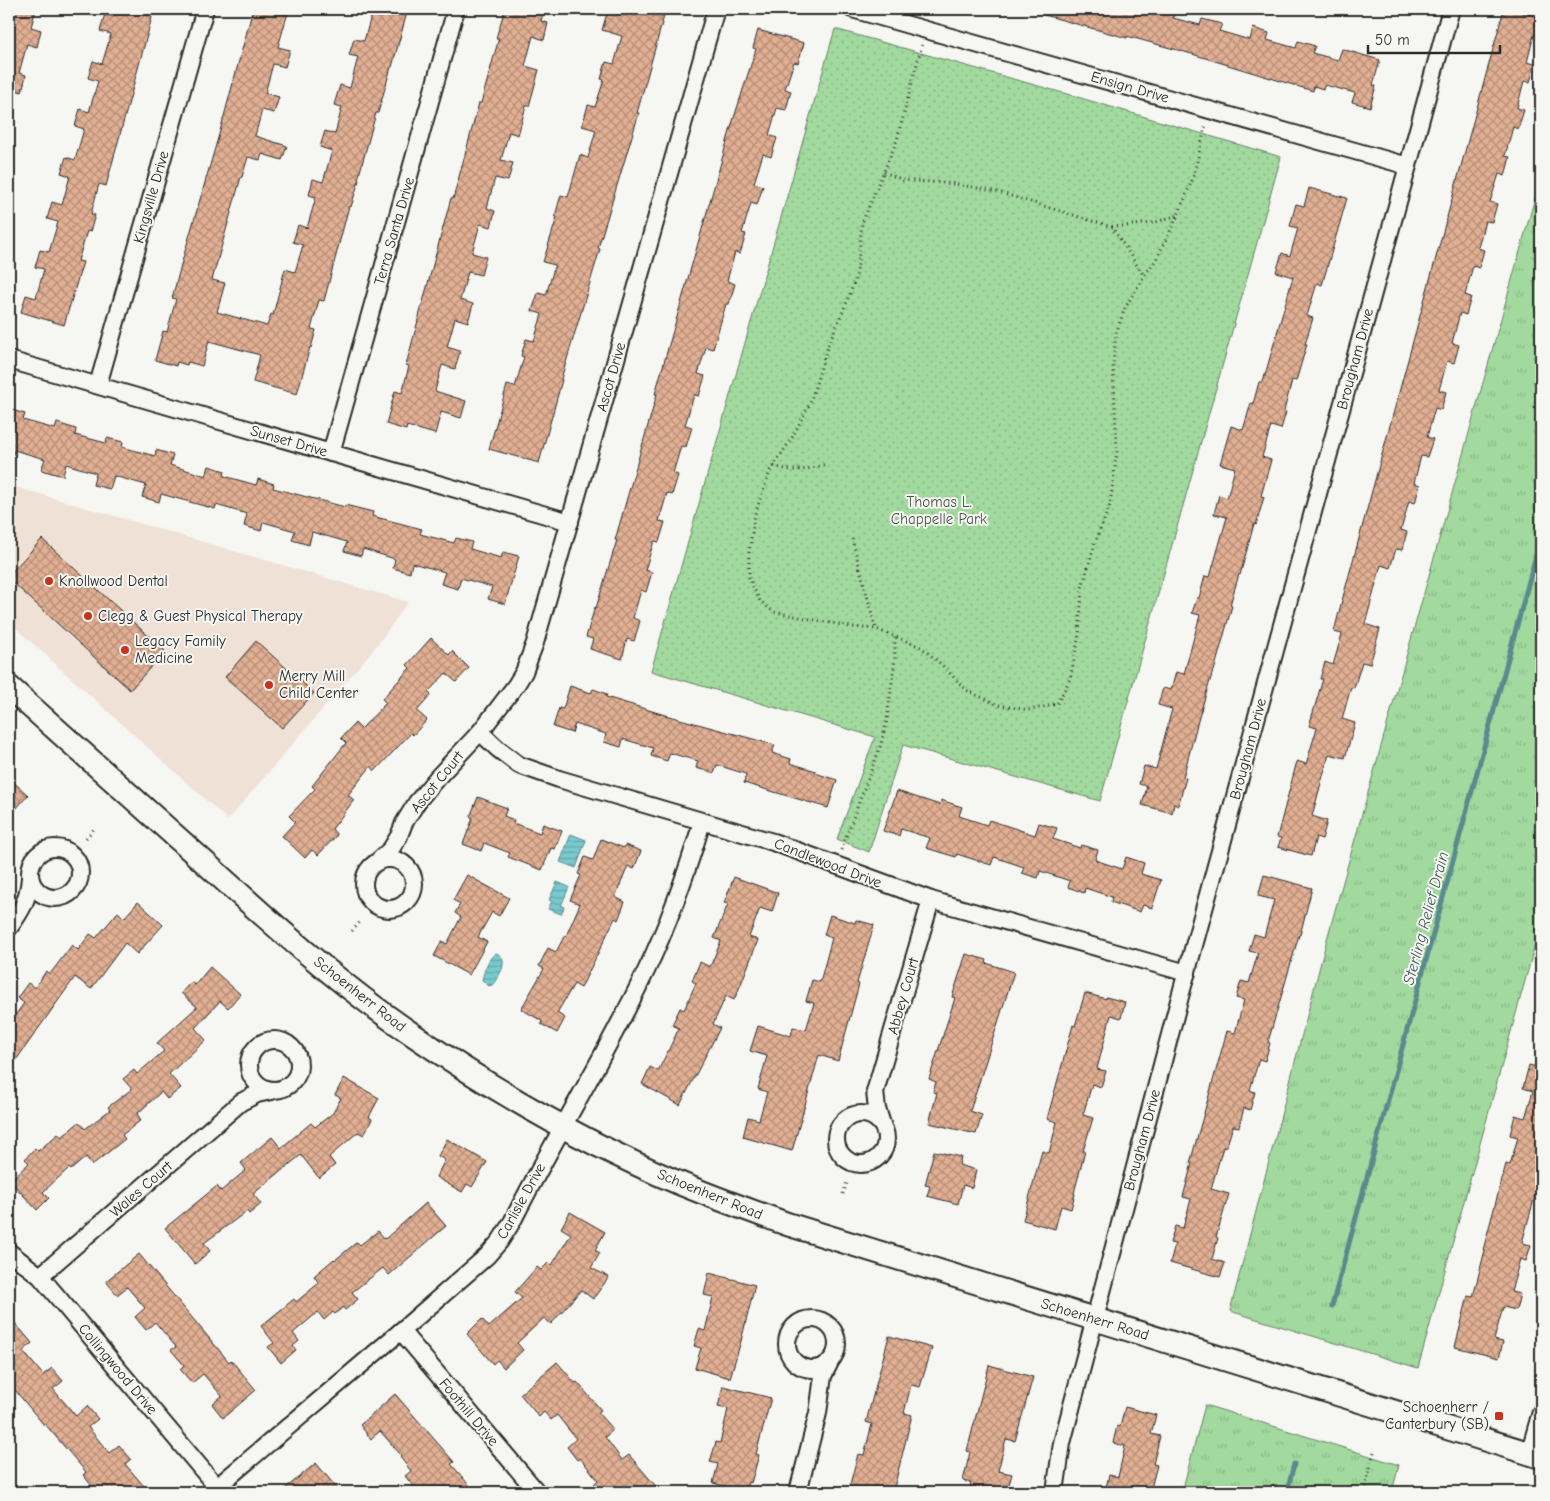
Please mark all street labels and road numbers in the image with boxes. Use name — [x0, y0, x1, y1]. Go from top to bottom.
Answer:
street label: Ensign Drive — [1089, 67, 1172, 107]
street label: Kingsville Drive — [129, 148, 173, 245]
street label: Terra Santa Drive — [370, 174, 418, 287]
street label: Brougham Drive — [1333, 306, 1377, 412]
street label: Ascot Drive — [592, 340, 630, 414]
street label: Sunset Drive — [248, 421, 330, 461]
street label: Brougham Drive — [1226, 696, 1270, 802]
street label: Ascot Court — [407, 747, 468, 817]
street label: Candlewood Drive — [772, 834, 885, 892]
street label: Schoenherr Road — [310, 952, 410, 1036]
street label: Abbey Court — [883, 955, 923, 1036]
street label: Brougham Drive — [1120, 1087, 1164, 1193]
street label: Wales Court — [106, 1157, 176, 1221]
street label: Carlisle Drive — [493, 1160, 549, 1242]
street label: Schoenherr Road — [655, 1165, 765, 1223]
street label: Schoenherr Road — [1039, 1294, 1151, 1344]
street label: Collingwood Drive — [75, 1320, 162, 1419]
street label: Foothill Drive — [435, 1374, 503, 1450]

